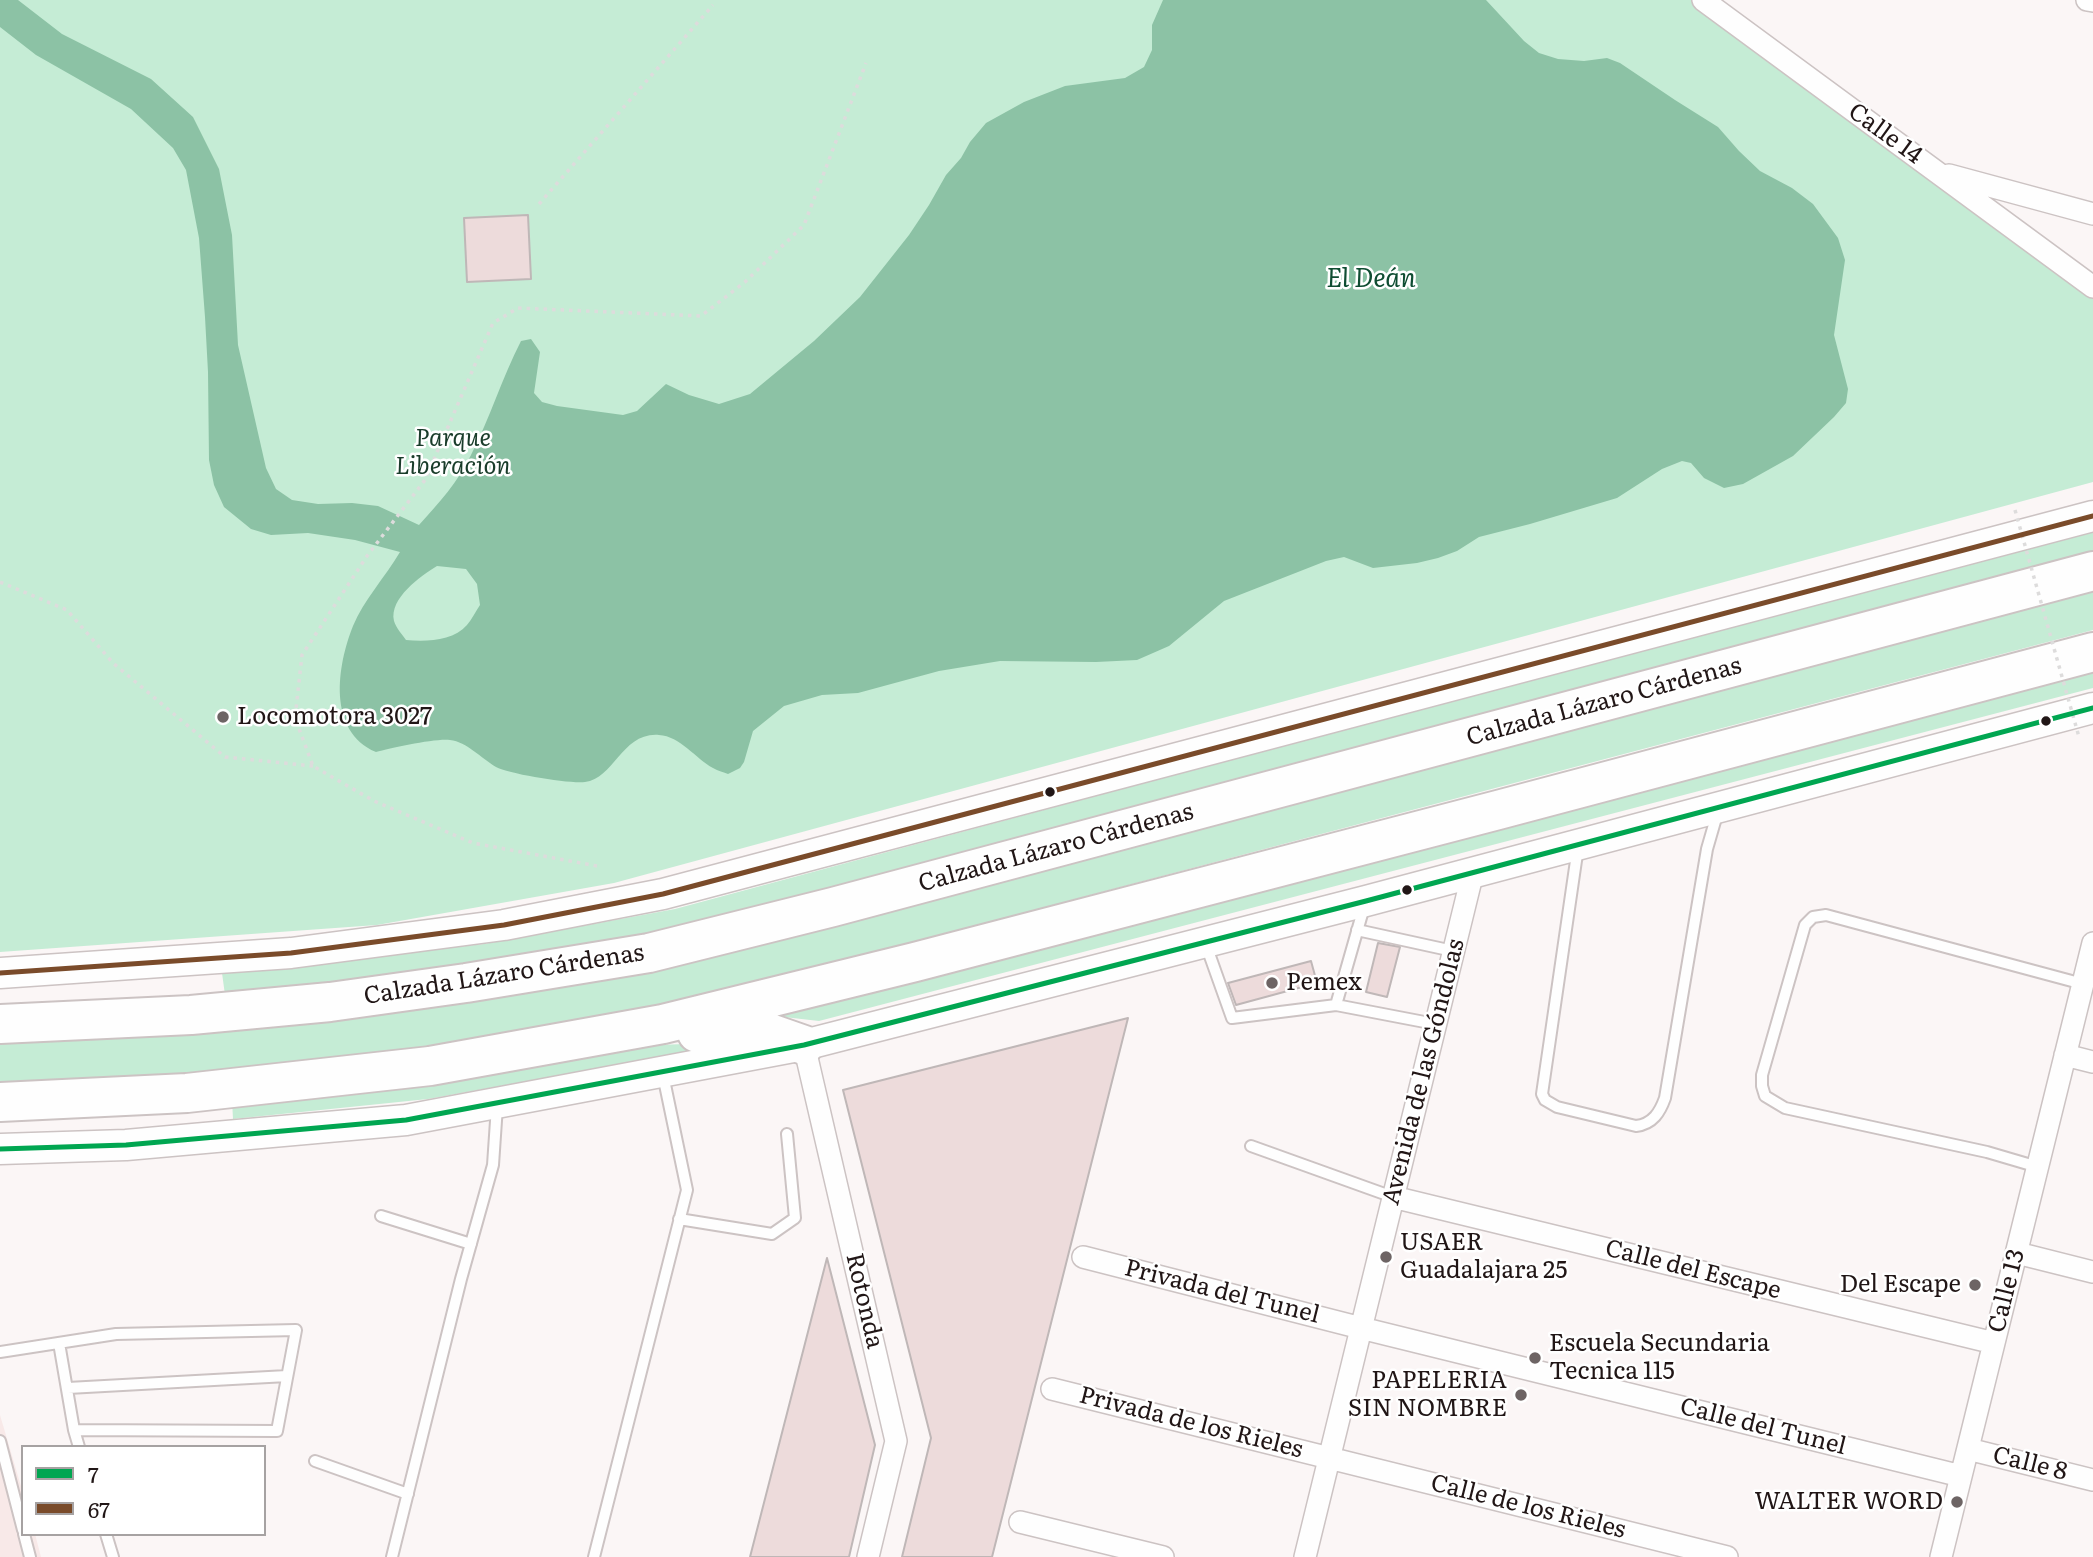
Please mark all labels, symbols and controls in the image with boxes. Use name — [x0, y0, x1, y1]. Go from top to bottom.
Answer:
street label: Calle 14 — [1842, 97, 1928, 171]
water label: El Deán — [1326, 263, 1416, 295]
park label: Parque Liberación — [395, 425, 511, 481]
street label: Calzada Lázaro Cárdenas — [1463, 651, 1745, 753]
place label: Locomotora 3027 — [237, 703, 432, 731]
marker: Locomotora 3027 — [215, 709, 231, 725]
unlabelled marker — [2039, 714, 2053, 728]
unlabelled marker — [1043, 785, 1057, 799]
street label: Calzada Lázaro Cárdenas — [915, 797, 1197, 899]
unlabelled marker — [1400, 883, 1414, 897]
street label: Avenida de las Góndolas — [1377, 936, 1471, 1208]
street label: Calzada Lázaro Cárdenas — [362, 939, 646, 1011]
place label: Pemex — [1286, 969, 1362, 997]
marker: Pemex — [1264, 975, 1280, 991]
place label: USAER Guadalajara 25 — [1400, 1229, 1567, 1285]
street label: Calle del Escape — [1602, 1234, 1784, 1306]
street label: Calle 13 — [1983, 1246, 2031, 1336]
marker: USAER Guadalajara 25 — [1378, 1249, 1394, 1265]
street label: Rotonda — [839, 1250, 889, 1352]
street label: Privada del Tunel — [1122, 1254, 1322, 1330]
place label: Del Escape — [1840, 1271, 1961, 1299]
marker: Del Escape — [1967, 1277, 1983, 1293]
place label: Escuela Secundaria Tecnica 115 — [1549, 1330, 1770, 1386]
marker: Escuela Secundaria Tecnica 115 — [1527, 1350, 1543, 1366]
place label: PAPELERIA SIN NOMBRE — [1348, 1367, 1507, 1423]
street label: Privada de los Rieles — [1076, 1381, 1306, 1465]
marker: PAPELERIA SIN NOMBRE — [1513, 1387, 1529, 1403]
street label: Calle del Tunel — [1677, 1392, 1849, 1462]
street label: Calle 8 — [1990, 1441, 2070, 1487]
legend — [21, 1445, 266, 1536]
text: 7 — [88, 1458, 99, 1489]
street label: Calle de los Rieles — [1428, 1469, 1628, 1545]
place label: WALTER WORD — [1754, 1488, 1943, 1516]
text: 67 — [88, 1493, 110, 1524]
marker: WALTER WORD — [1949, 1494, 1965, 1510]

